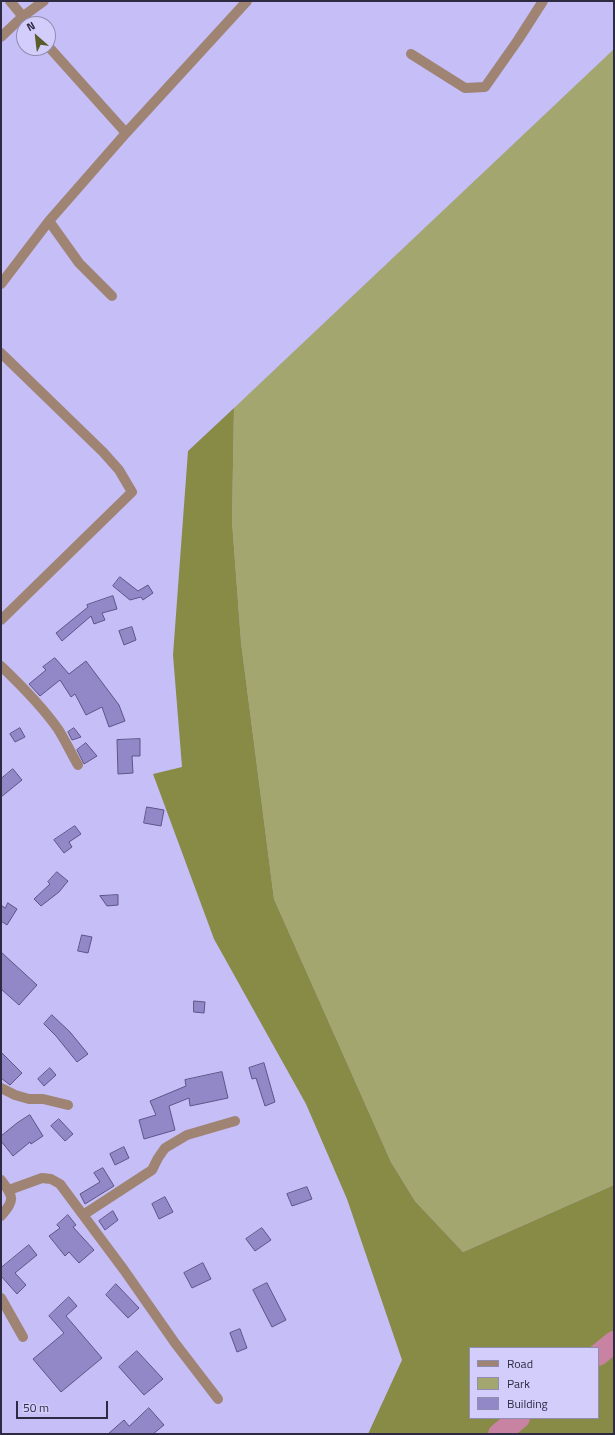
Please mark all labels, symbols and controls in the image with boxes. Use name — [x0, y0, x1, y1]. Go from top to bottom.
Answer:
north arrow — [16, 16, 56, 56]
text: N — [24, 17, 38, 35]
legend — [469, 1347, 599, 1419]
text: Road — [507, 1354, 533, 1373]
text: Park — [507, 1374, 530, 1393]
scale bar — [18, 1393, 110, 1419]
text: Building — [507, 1394, 548, 1413]
text: 50 m — [23, 1398, 49, 1417]

